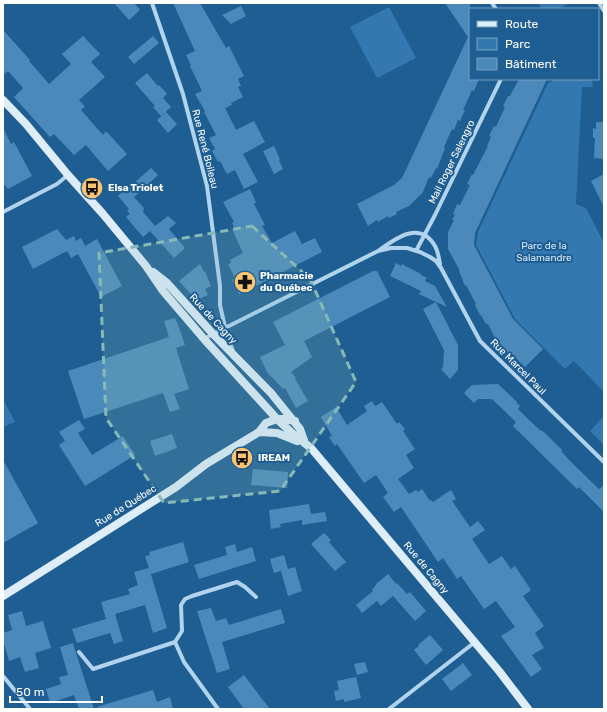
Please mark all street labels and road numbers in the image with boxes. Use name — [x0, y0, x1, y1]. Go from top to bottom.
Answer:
street label: Rue René Boileau — [189, 108, 221, 190]
street label: Mail Roger Salengro — [426, 118, 478, 206]
street label: Rue de Cagny — [187, 291, 240, 347]
street label: Rue Marcel Paul — [488, 337, 548, 397]
street label: Rue de Québec — [93, 482, 159, 530]
street label: Rue de Cagny — [401, 540, 452, 597]

